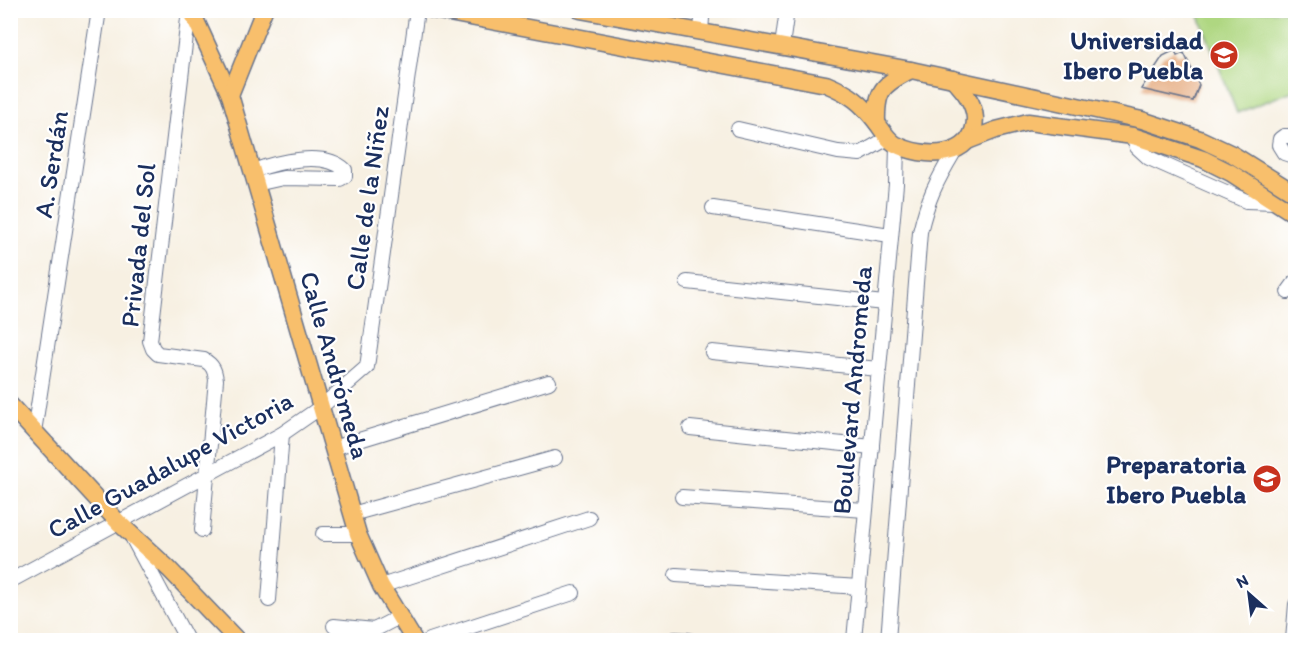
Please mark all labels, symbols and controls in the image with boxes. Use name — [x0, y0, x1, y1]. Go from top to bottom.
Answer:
place label: Universidad Ibero Puebla — [1063, 24, 1204, 86]
school or university icon: Universidad Ibero Puebla — [1208, 39, 1240, 71]
street label: Calle de la Niñez — [338, 104, 396, 292]
street label: A. Serdán — [27, 108, 75, 220]
street label: Privada del Sol — [113, 161, 163, 329]
street label: Boulevard Andromeda — [825, 264, 879, 516]
street label: Calle Andrómeda — [293, 268, 377, 463]
street label: Calle Guadalupe Victoria — [42, 384, 298, 546]
place label: Preparatoria Ibero Puebla — [1106, 448, 1246, 510]
school or university icon: Preparatoria Ibero Puebla — [1251, 463, 1283, 495]
north arrow — [1219, 564, 1279, 624]
text: N — [1233, 570, 1251, 592]

